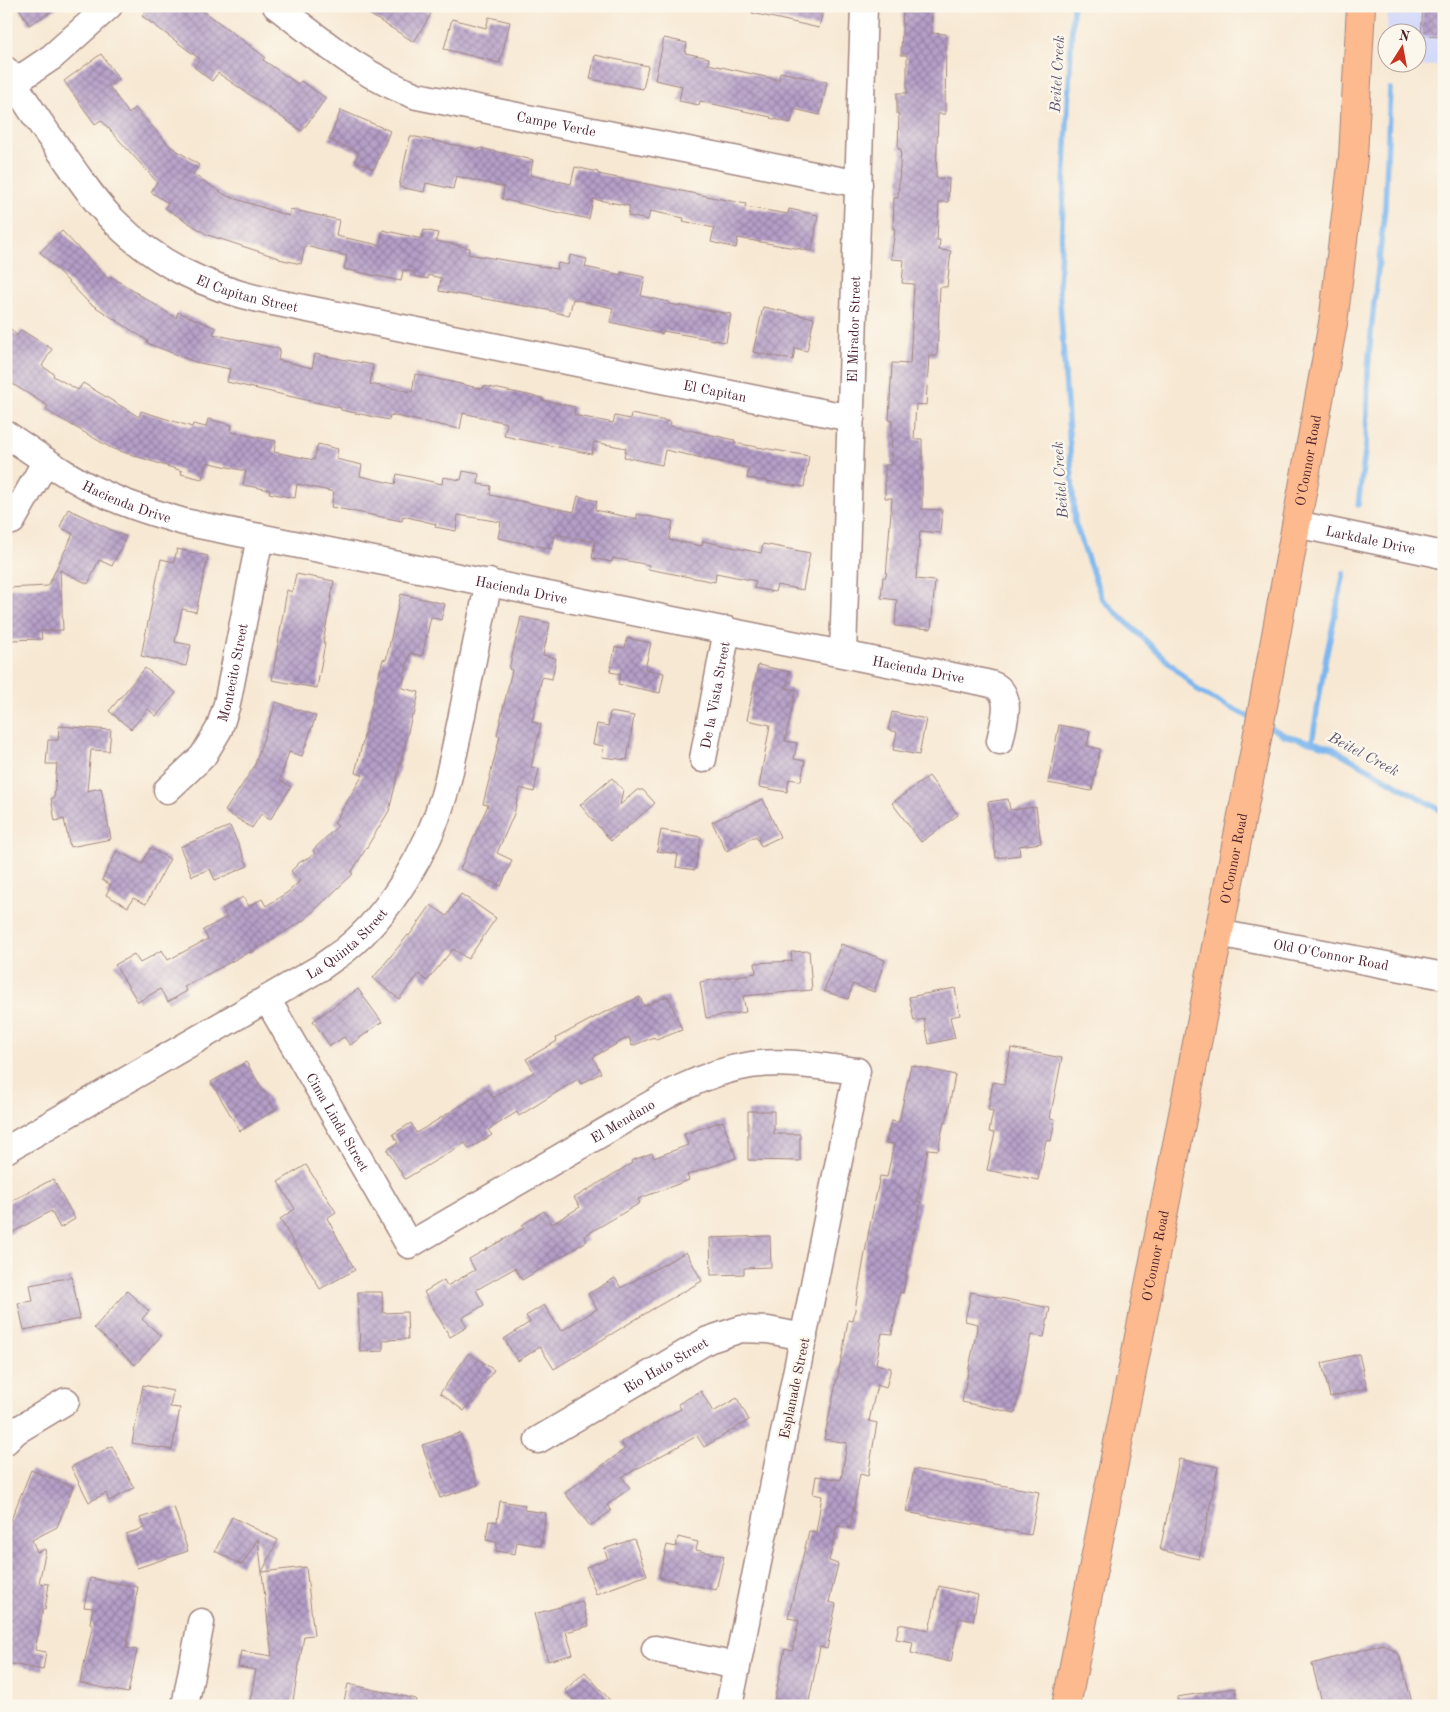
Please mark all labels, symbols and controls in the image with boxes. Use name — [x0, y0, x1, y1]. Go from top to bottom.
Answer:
north arrow — [1378, 22, 1428, 72]
text: N — [1398, 28, 1411, 44]
water label: Beitel Creek — [1049, 35, 1068, 114]
street label: Campe Verde — [515, 110, 597, 139]
street label: El Capitan Street — [194, 273, 299, 315]
street label: El Mirador Street — [846, 276, 863, 383]
street label: El Capitan — [682, 379, 748, 405]
street label: O'Connor Road — [1294, 414, 1324, 507]
water label: Beitel Creek — [1051, 441, 1072, 520]
street label: Hacienda Drive — [80, 479, 172, 526]
street label: Larkdale Drive — [1324, 524, 1416, 557]
street label: Hacienda Drive — [474, 575, 568, 607]
street label: Montecito Street — [216, 622, 251, 724]
street label: De la Vista Street — [699, 640, 733, 750]
street label: Hacienda Drive — [871, 654, 966, 686]
water label: Beitel Creek — [1325, 730, 1401, 780]
street label: O'Connor Road — [1219, 812, 1250, 905]
street label: La Quinta Street — [304, 906, 390, 982]
street label: Old O'Connor Road — [1272, 938, 1390, 973]
street label: Cima Linda Street — [303, 1071, 371, 1174]
street label: El Mendano — [588, 1097, 657, 1146]
street label: O'Connor Road — [1140, 1209, 1172, 1303]
street label: Rio Hato Street — [621, 1336, 711, 1396]
street label: Esplanade Street — [777, 1336, 813, 1440]

